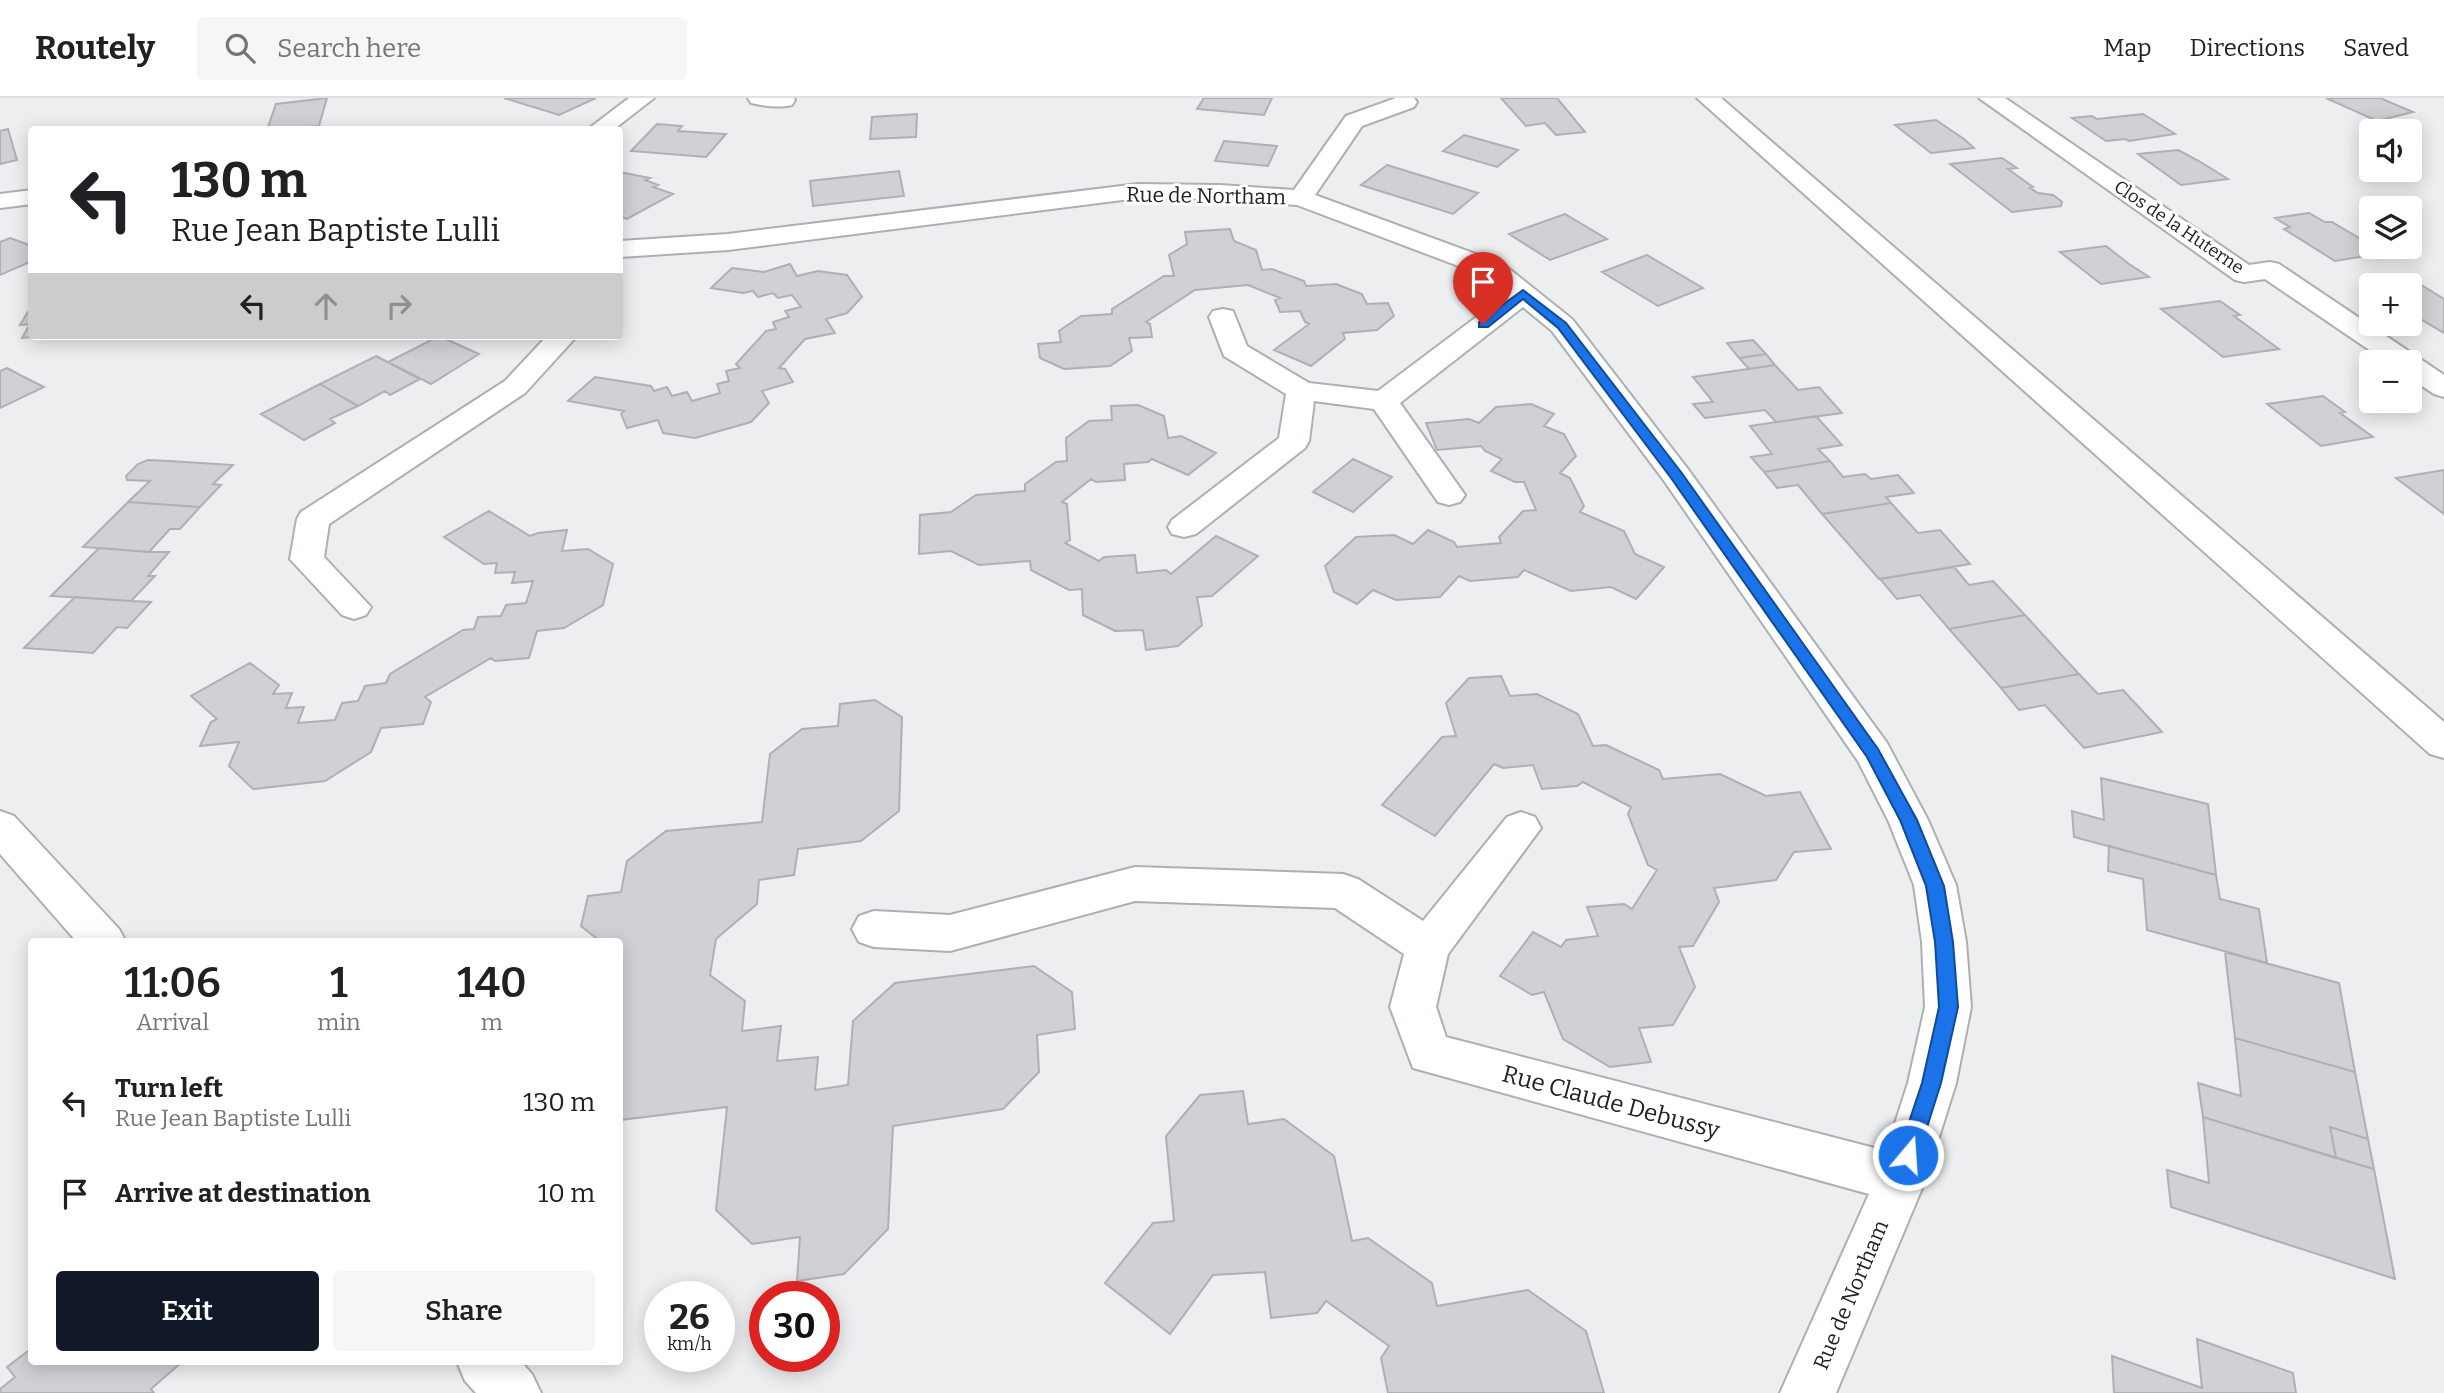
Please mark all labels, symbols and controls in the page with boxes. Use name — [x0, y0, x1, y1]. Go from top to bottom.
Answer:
search box — [197, 17, 687, 80]
text: Routely — [35, 28, 155, 68]
icon: search — [221, 29, 259, 67]
text: Search here — [277, 33, 421, 64]
text: Map — [2103, 34, 2152, 62]
text: Directions — [2190, 34, 2305, 62]
text: Saved — [2343, 34, 2409, 62]
map controls — [2359, 119, 2422, 413]
button: sound — [2359, 119, 2422, 182]
text: 130 m — [171, 151, 307, 210]
icon: left — [56, 154, 147, 245]
street label: Clos de la Huterne — [2110, 175, 2248, 279]
street label: Rue de Northam — [1126, 182, 1286, 210]
button: layers — [2359, 196, 2422, 259]
text: Rue Jean Baptiste Lulli — [171, 211, 500, 249]
pin — [1453, 252, 1513, 324]
icon: arrive — [1464, 263, 1502, 301]
button: + — [2359, 273, 2422, 336]
icon: left — [234, 287, 272, 325]
icon: ahead — [307, 287, 345, 325]
icon: right — [380, 287, 418, 325]
button: − — [2359, 350, 2422, 413]
text: 11:06 — [124, 958, 221, 1008]
text: 1 — [330, 958, 348, 1008]
text: 140 — [457, 958, 527, 1008]
text: Arrival — [136, 1008, 209, 1036]
text: min — [317, 1008, 361, 1036]
text: m — [481, 1008, 503, 1036]
street label: Rue Claude Debussy — [1499, 1060, 1723, 1145]
text: Turn left — [115, 1073, 223, 1104]
icon: left — [56, 1084, 94, 1122]
text: 130 m — [523, 1087, 595, 1118]
text: Rue Jean Baptiste Lulli — [115, 1104, 351, 1132]
position arrow — [1871, 1118, 1945, 1192]
icon: arrive — [56, 1175, 94, 1213]
text: Arrive at destination — [115, 1178, 370, 1209]
text: 10 m — [538, 1178, 595, 1209]
street label: Rue de Northam — [1808, 1216, 1894, 1374]
button: Exit — [56, 1271, 319, 1351]
button: Share — [333, 1271, 595, 1351]
speed limit sign: 30 — [749, 1281, 840, 1372]
text: 26 — [669, 1296, 710, 1338]
text: km/h — [667, 1333, 712, 1355]

